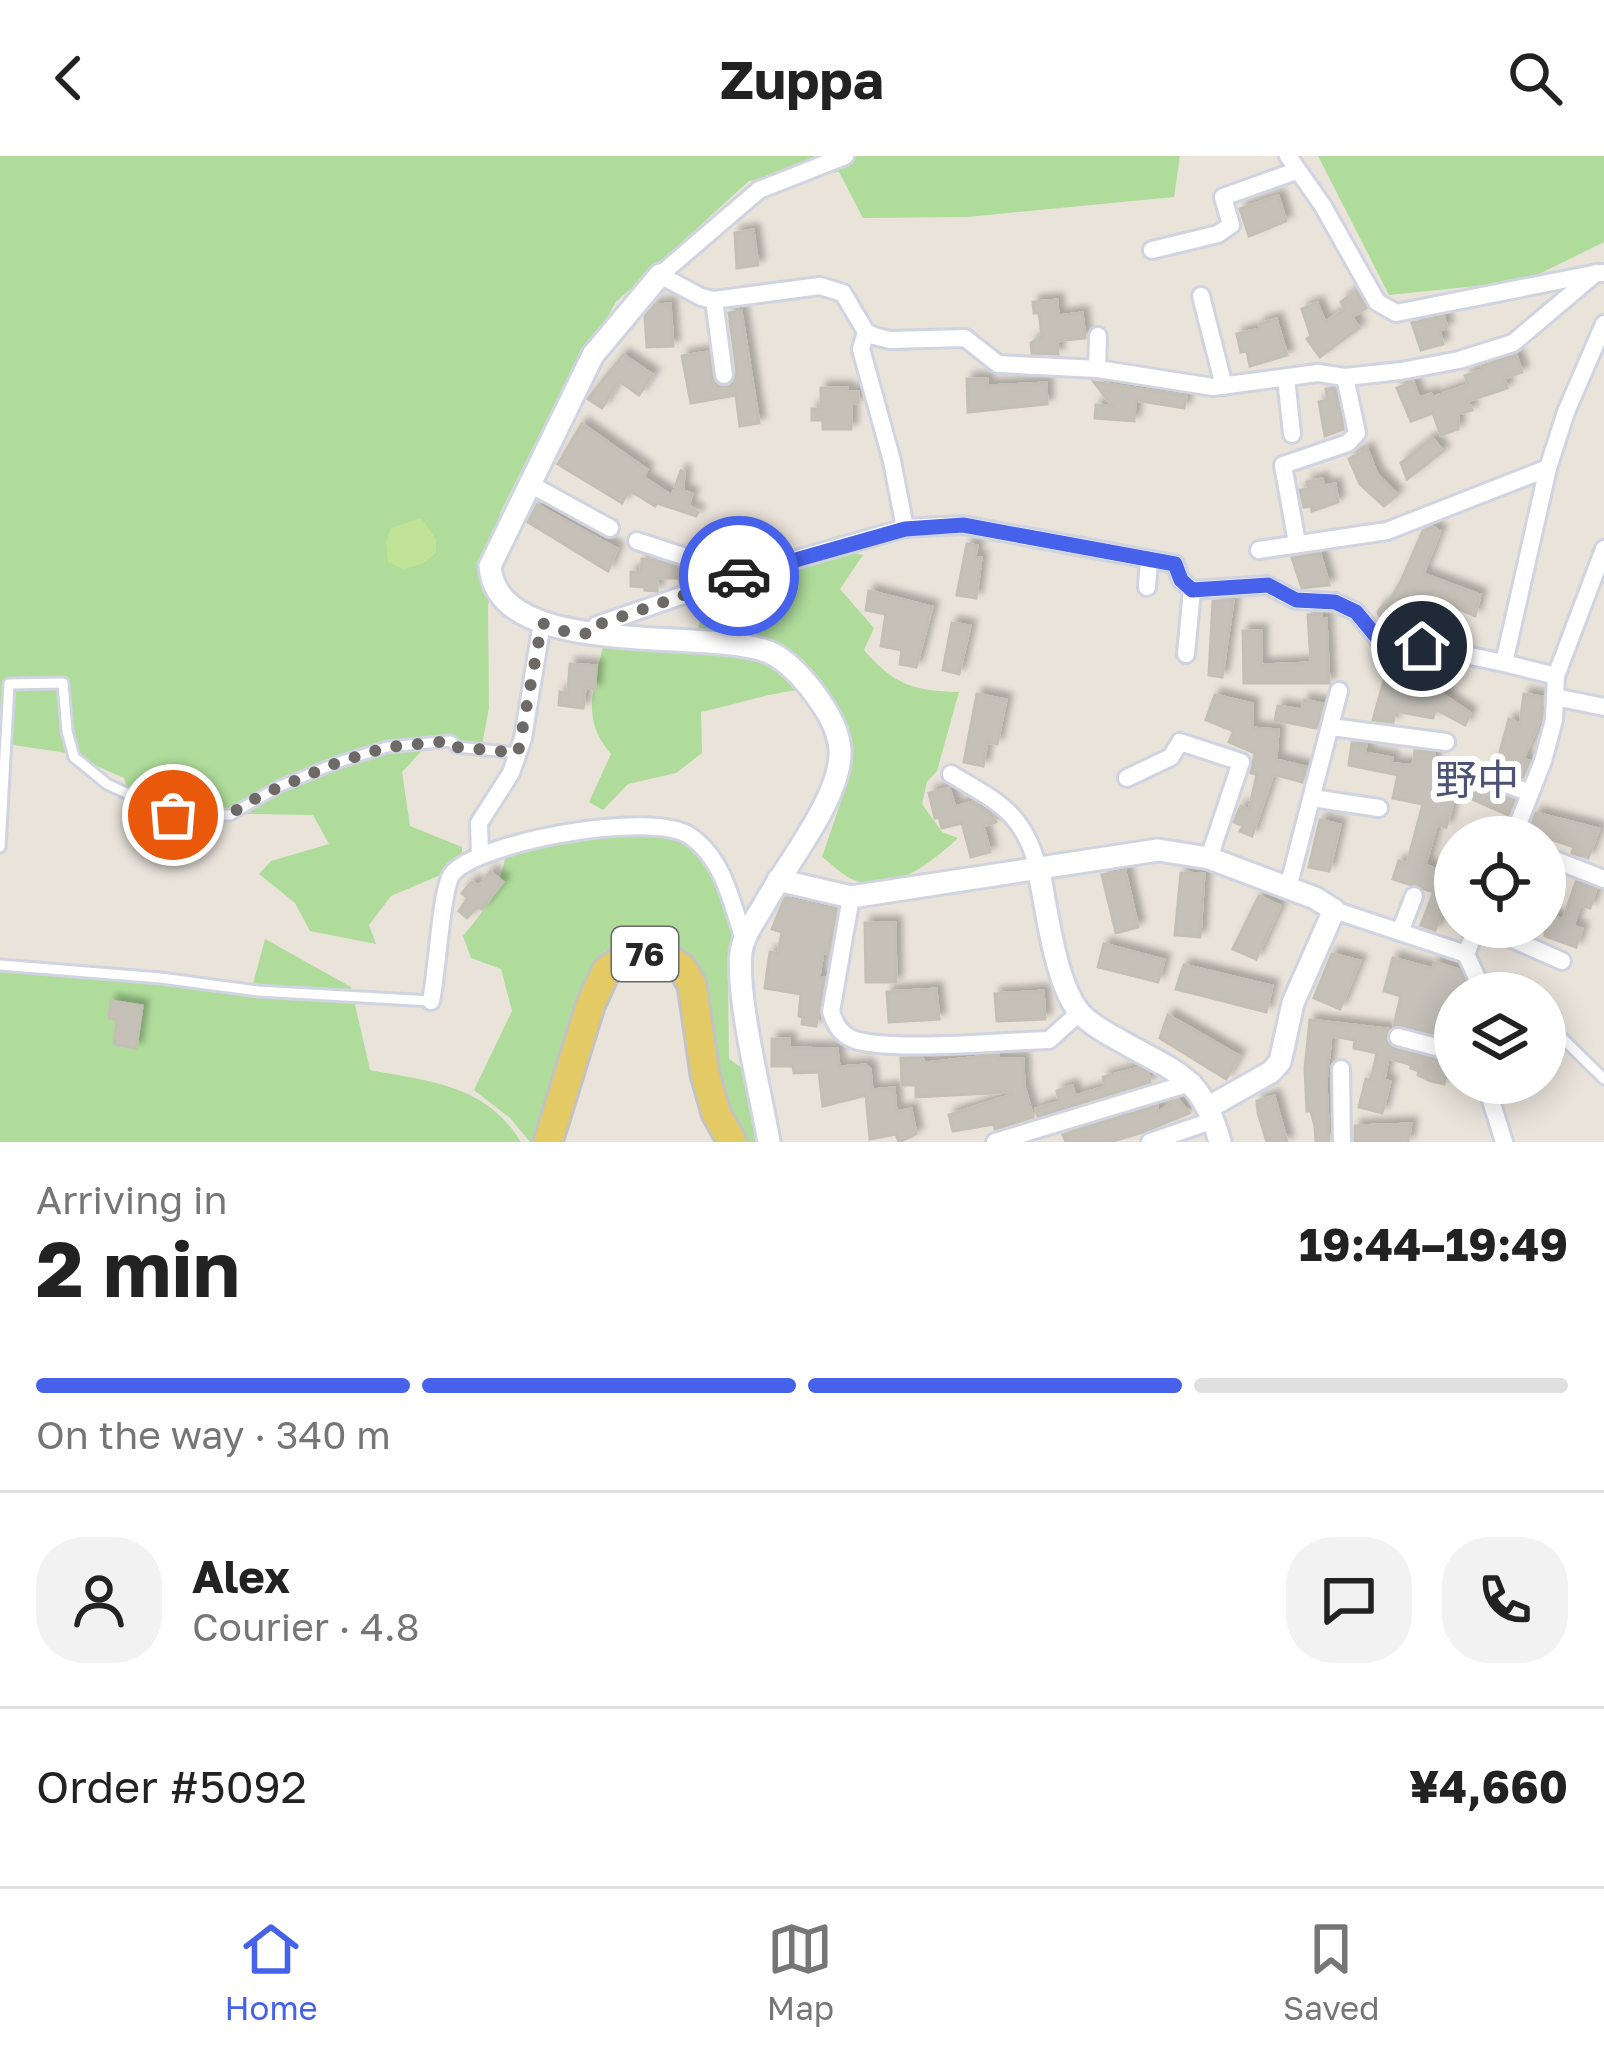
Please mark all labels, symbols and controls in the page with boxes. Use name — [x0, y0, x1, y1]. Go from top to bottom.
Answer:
icon: back — [36, 45, 102, 111]
icon: search — [1502, 45, 1568, 111]
text: Zuppa — [720, 46, 884, 111]
courier — [679, 516, 799, 636]
icon: car — [706, 543, 772, 609]
pin — [1371, 595, 1473, 697]
icon: home — [1389, 613, 1455, 679]
district label: 野中 — [1435, 754, 1519, 804]
pin — [122, 764, 224, 866]
icon: bag — [140, 782, 206, 848]
map controls — [1434, 816, 1566, 1104]
button: locate — [1434, 816, 1566, 948]
road number: 76 — [612, 927, 678, 981]
button: layers — [1434, 972, 1566, 1104]
text: Arriving in — [36, 1176, 227, 1223]
text: 19:44–19:49 — [1299, 1217, 1568, 1271]
text: 2 min — [36, 1221, 240, 1314]
text: On the way · 340 m — [36, 1411, 391, 1458]
button: person — [36, 1537, 162, 1663]
button: chat — [1286, 1537, 1412, 1663]
button: phone — [1442, 1537, 1568, 1663]
text: Alex — [192, 1549, 290, 1603]
text: Courier · 4.8 — [192, 1603, 420, 1650]
text: Order #5092 — [36, 1759, 307, 1813]
text: ¥4,660 — [1409, 1759, 1568, 1813]
tab: Home — [225, 1916, 318, 2027]
tab: Map — [767, 1916, 834, 2027]
tab: Saved — [1283, 1916, 1379, 2027]

